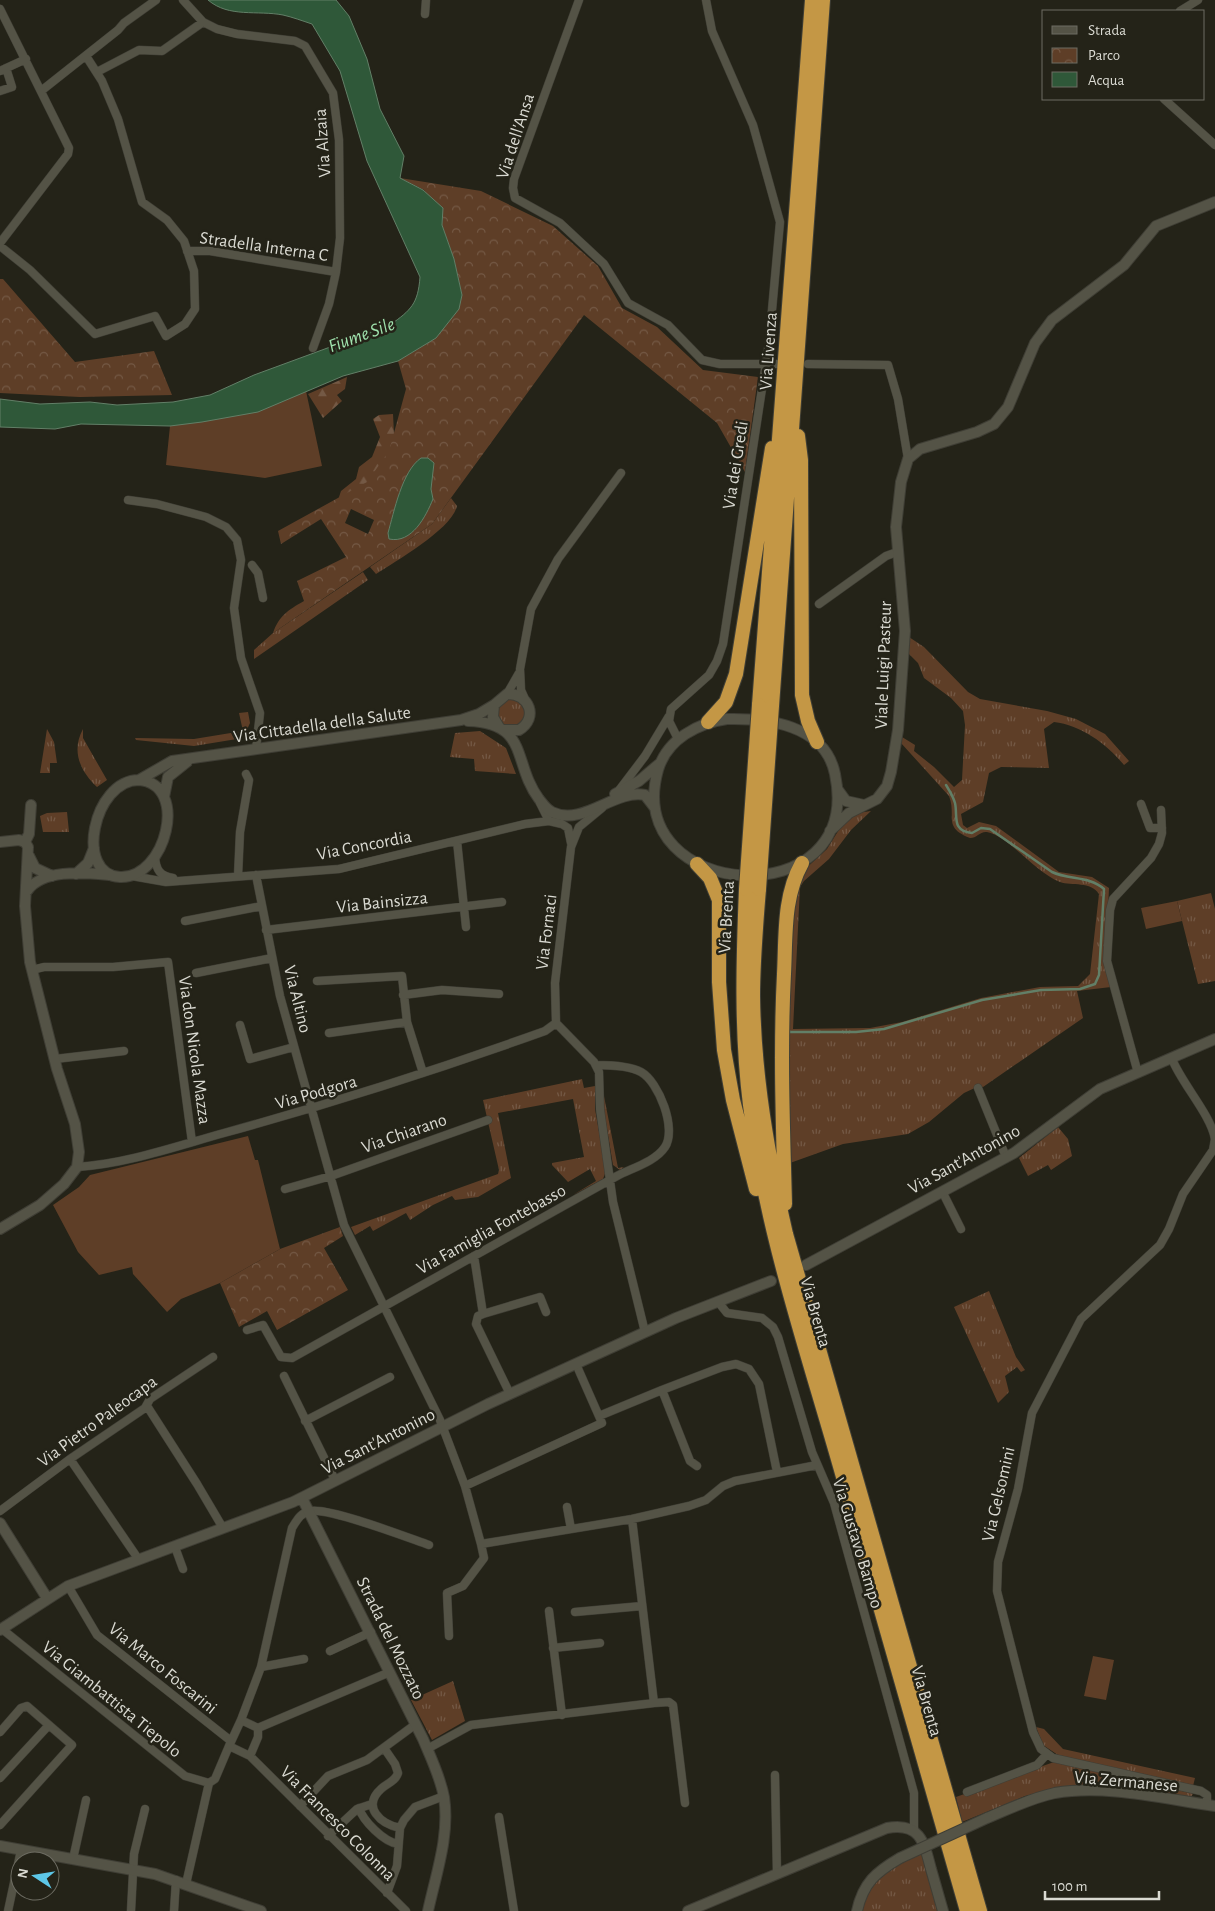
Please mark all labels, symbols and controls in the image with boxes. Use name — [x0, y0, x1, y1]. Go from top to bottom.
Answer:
legend — [1042, 10, 1205, 100]
text: Strada — [1088, 23, 1126, 38]
text: Parco — [1088, 48, 1120, 63]
text: Acqua — [1088, 73, 1124, 88]
street label: Via dell'Ansa — [494, 91, 538, 181]
street label: Via Alzaia — [312, 108, 334, 178]
street label: Stradella Interna C — [199, 229, 329, 265]
street label: Via Livenza — [757, 311, 781, 391]
water label: Fiume Sile — [326, 315, 397, 356]
street label: Via dei Gredi — [720, 420, 752, 511]
street label: Viale Luigi Pasteur — [873, 601, 895, 729]
street label: Via Cittadella della Salute — [232, 704, 412, 746]
street label: Via Concordia — [315, 828, 413, 864]
street label: Via Brenta — [716, 880, 738, 954]
street label: Via Bainsizza — [336, 889, 429, 917]
street label: Via Fornaci — [533, 893, 561, 971]
street label: Via Altino — [280, 964, 314, 1035]
street label: Via don Nicola Mazza — [175, 975, 213, 1125]
street label: Via Podgora — [273, 1073, 359, 1113]
street label: Via Chiarano — [359, 1111, 449, 1157]
street label: Via Sant'Antonino — [906, 1122, 1024, 1198]
street label: Via Famiglia Fontebasso — [414, 1181, 569, 1278]
street label: Via Brenta — [796, 1275, 834, 1350]
street label: Via Pietro Paleocapa — [35, 1373, 161, 1471]
street label: Via Sant'Antonino — [319, 1405, 438, 1478]
street label: Via Gelsomini — [979, 1445, 1019, 1543]
street label: Via Gustavo Bampo — [829, 1476, 885, 1611]
street label: Strada del Mozzato — [353, 1574, 428, 1703]
street label: Via Marco Foscarini — [105, 1620, 220, 1718]
street label: Via Giambattista Tiepolo — [38, 1638, 185, 1761]
street label: Via Brenta — [907, 1664, 945, 1739]
street label: Via Francesco Colonna — [276, 1763, 398, 1885]
street label: Via Zermanese — [1073, 1768, 1179, 1795]
north arrow — [10, 1851, 60, 1901]
text: N — [15, 1867, 31, 1880]
scale bar — [1045, 1868, 1159, 1900]
text: 100 m — [1052, 1879, 1087, 1894]

